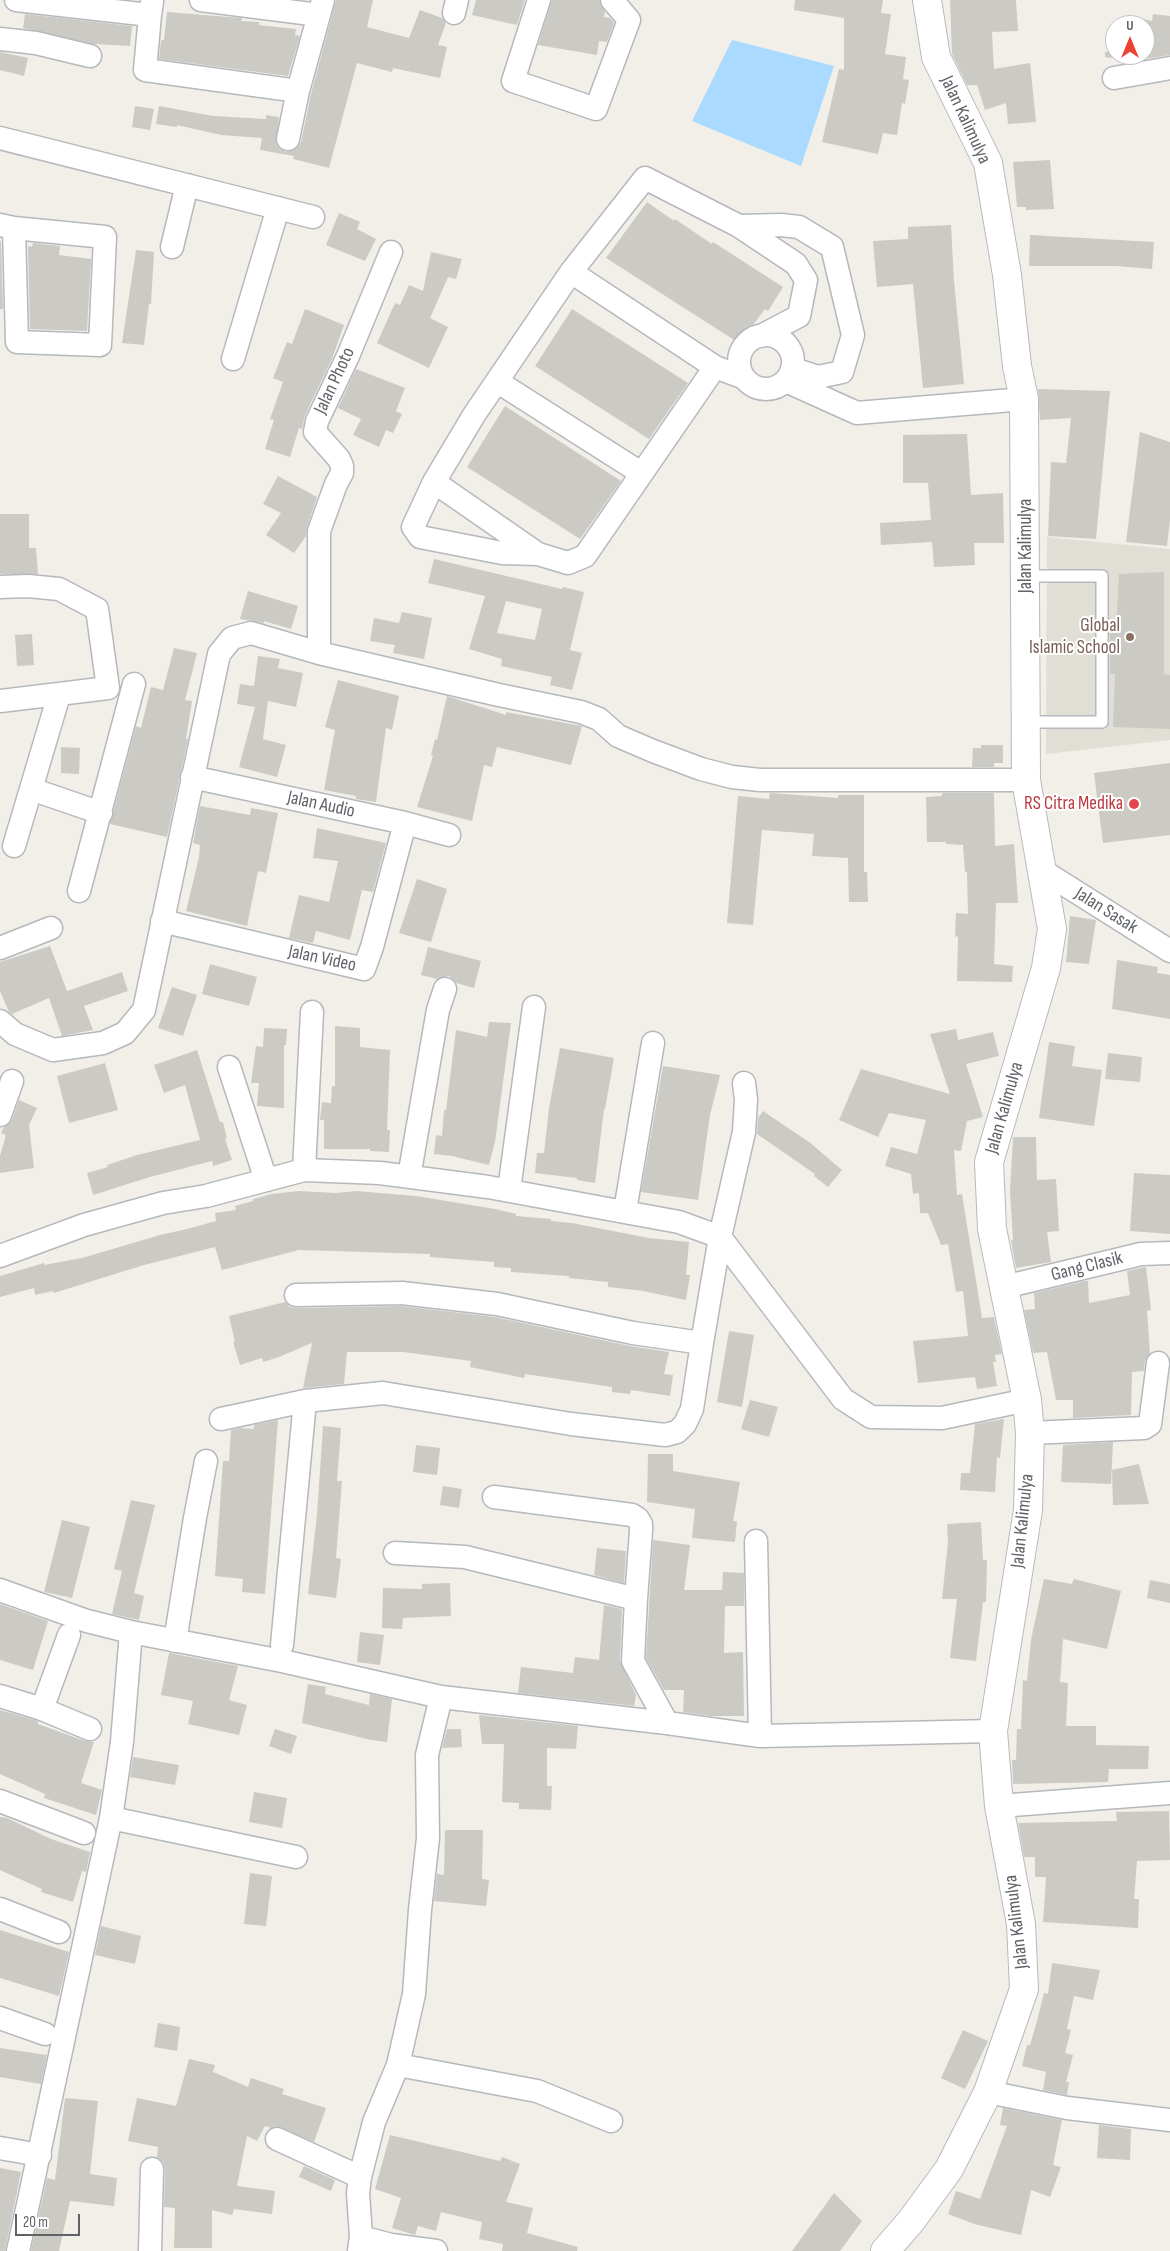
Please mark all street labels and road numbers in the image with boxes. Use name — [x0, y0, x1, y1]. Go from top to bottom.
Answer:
street label: Jalan Kalimulya — [935, 72, 995, 168]
street label: Jalan Photo — [310, 344, 360, 418]
street label: Jalan Kalimulya — [1015, 499, 1037, 593]
street label: Jalan Audio — [285, 787, 357, 823]
street label: Jalan Sasak — [1070, 883, 1142, 939]
street label: Jalan Video — [286, 941, 358, 977]
street label: Jalan Kalimulya — [981, 1059, 1029, 1157]
street label: Gang Clasik — [1049, 1247, 1125, 1287]
street label: Jalan Kalimulya — [1007, 1473, 1039, 1569]
street label: Jalan Kalimulya — [1000, 1874, 1034, 1970]

